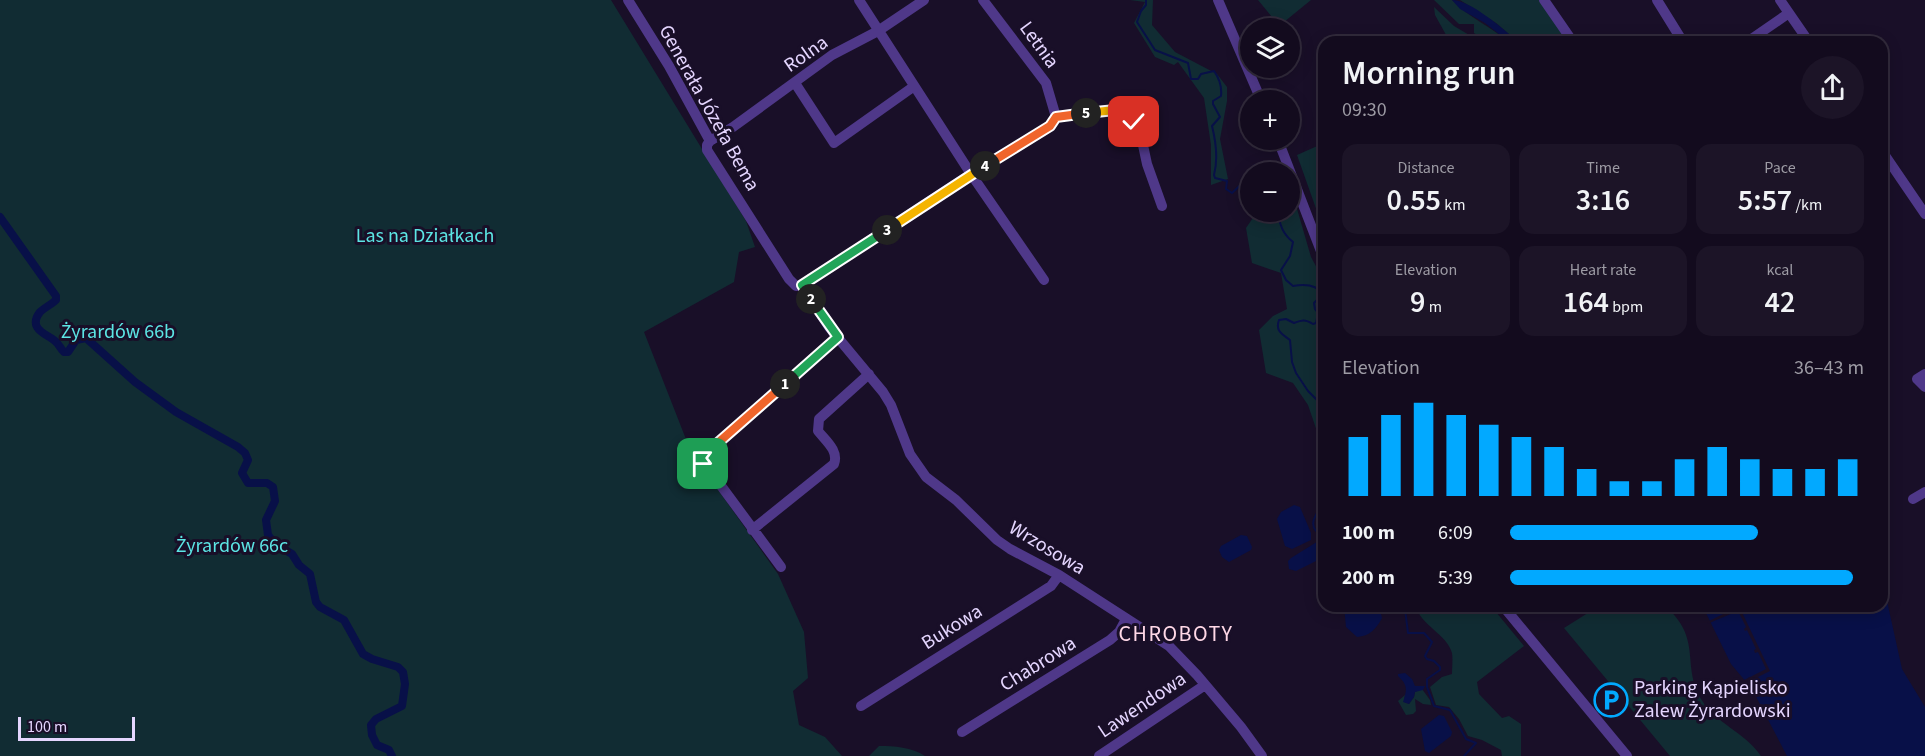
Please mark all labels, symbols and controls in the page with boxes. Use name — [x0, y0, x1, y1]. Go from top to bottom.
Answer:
street label: Letnia — [1012, 16, 1066, 74]
map controls — [1240, 18, 1300, 222]
button: layers — [1240, 18, 1300, 78]
street label: Generała Józefa Bema — [652, 20, 766, 196]
street label: Rolna — [778, 29, 834, 79]
text: Morning run — [1342, 50, 1516, 97]
button: share — [1801, 56, 1864, 119]
button: + — [1240, 90, 1300, 150]
pin — [1108, 96, 1159, 147]
text: 09:30 — [1342, 96, 1387, 124]
pin: 5 — [1071, 98, 1101, 128]
text: 5 — [1082, 102, 1090, 124]
icon: check — [1117, 105, 1150, 138]
pin: 4 — [970, 151, 1000, 181]
text: 4 — [981, 155, 989, 177]
text: Distance — [1398, 157, 1454, 179]
text: Time — [1586, 157, 1620, 179]
text: Pace — [1764, 157, 1796, 179]
button: − — [1240, 162, 1300, 222]
text: 0.55 — [1387, 179, 1441, 222]
text: 3:16 — [1576, 179, 1630, 222]
text: 5:57 — [1738, 179, 1792, 222]
text: km — [1441, 194, 1465, 216]
text: /km — [1792, 194, 1822, 216]
pin: 3 — [872, 215, 902, 245]
text: 3 — [883, 219, 891, 241]
park label: Las na Działkach — [356, 222, 494, 250]
text: Elevation — [1395, 259, 1457, 281]
text: Heart rate — [1570, 259, 1636, 281]
text: kcal — [1767, 259, 1793, 281]
text: 9 — [1410, 281, 1425, 324]
text: 164 — [1563, 281, 1609, 324]
text: 42 — [1765, 281, 1795, 324]
pin: 2 — [796, 284, 826, 314]
text: 2 — [807, 288, 815, 310]
text: m — [1425, 296, 1442, 318]
text: bpm — [1609, 296, 1643, 318]
park label: Żyrardów 66b — [61, 318, 175, 346]
text: Elevation — [1342, 354, 1420, 382]
text: 36–43 m — [1794, 354, 1864, 382]
pin: 1 — [770, 369, 800, 399]
text: 1 — [781, 373, 789, 395]
pin — [677, 438, 728, 489]
icon: arrive — [686, 447, 719, 480]
street label: Wrzosowa — [1003, 514, 1091, 582]
text: 100 m — [1342, 519, 1395, 547]
text: 6:09 — [1438, 519, 1473, 547]
park label: Żyrardów 66c — [176, 532, 288, 560]
text: 200 m — [1342, 564, 1395, 592]
text: 5:39 — [1438, 564, 1473, 592]
street label: Bukowa — [916, 597, 988, 657]
district label: CHROBOTY — [1118, 618, 1234, 650]
street label: Chabrowa — [994, 630, 1082, 698]
street label: Lawendowa — [1092, 665, 1192, 745]
place label: Parking Kąpielisko Zalew Żyrardowski — [1634, 674, 1791, 725]
parking icon: Parking Kąpielisko Zalew Żyrardowski — [1593, 682, 1629, 718]
scale bar — [18, 714, 135, 742]
text: 100 m — [27, 716, 67, 738]

